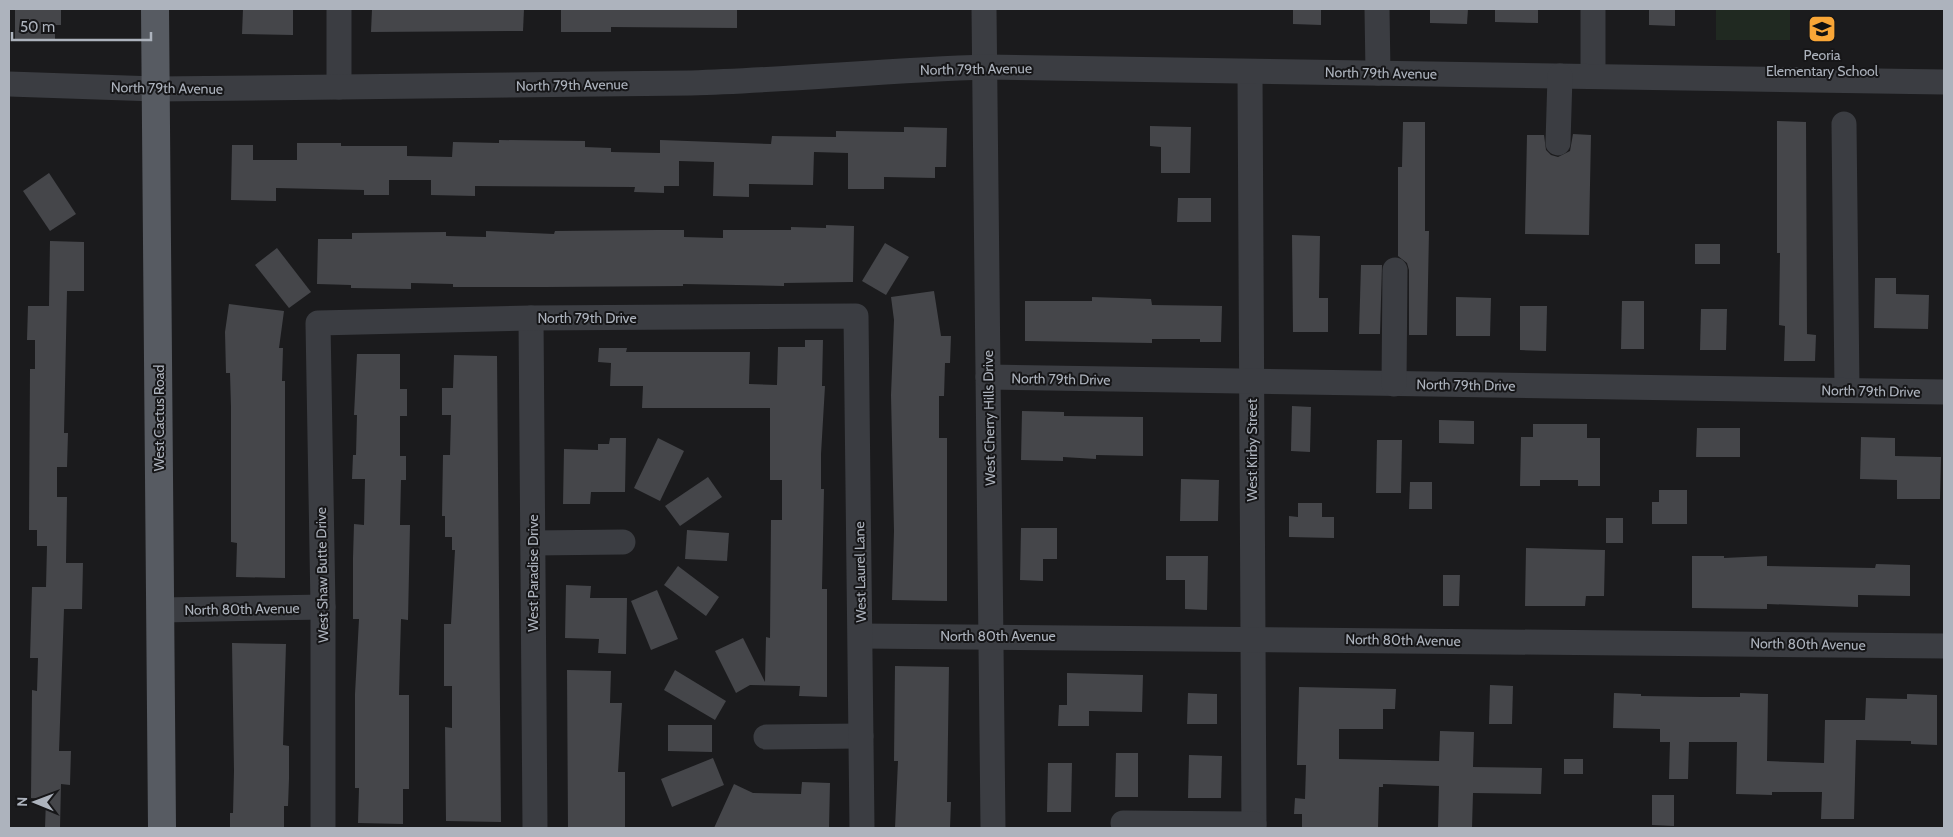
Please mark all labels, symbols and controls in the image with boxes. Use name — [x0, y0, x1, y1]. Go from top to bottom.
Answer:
scale bar — [12, 10, 151, 42]
school or university icon: Peoria Elementary School — [1807, 14, 1837, 44]
text: 50 m — [20, 18, 55, 36]
place label: Peoria Elementary School — [1766, 46, 1879, 80]
street label: North 79th Avenue — [920, 59, 1032, 79]
street label: North 79th Avenue — [1325, 63, 1437, 83]
street label: North 79th Avenue — [516, 75, 628, 95]
street label: North 79th Avenue — [111, 78, 223, 98]
street label: North 79th Drive — [537, 309, 637, 327]
street label: West Cherry Hills Drive — [979, 350, 999, 486]
street label: West Cactus Road — [150, 365, 168, 471]
street label: North 79th Drive — [1011, 369, 1111, 389]
street label: North 79th Drive — [1416, 375, 1516, 395]
street label: North 79th Drive — [1821, 381, 1921, 401]
street label: West Kirby Street — [1243, 398, 1261, 502]
street label: West Shaw Butte Drive — [312, 507, 332, 643]
street label: West Paradise Drive — [524, 514, 542, 632]
street label: West Laurel Lane — [850, 521, 870, 623]
street label: North 80th Avenue — [184, 599, 300, 619]
street label: North 80th Avenue — [940, 627, 1056, 645]
street label: North 80th Avenue — [1345, 630, 1461, 650]
street label: North 80th Avenue — [1750, 634, 1866, 654]
north arrow — [10, 777, 60, 827]
text: N — [13, 797, 31, 807]

